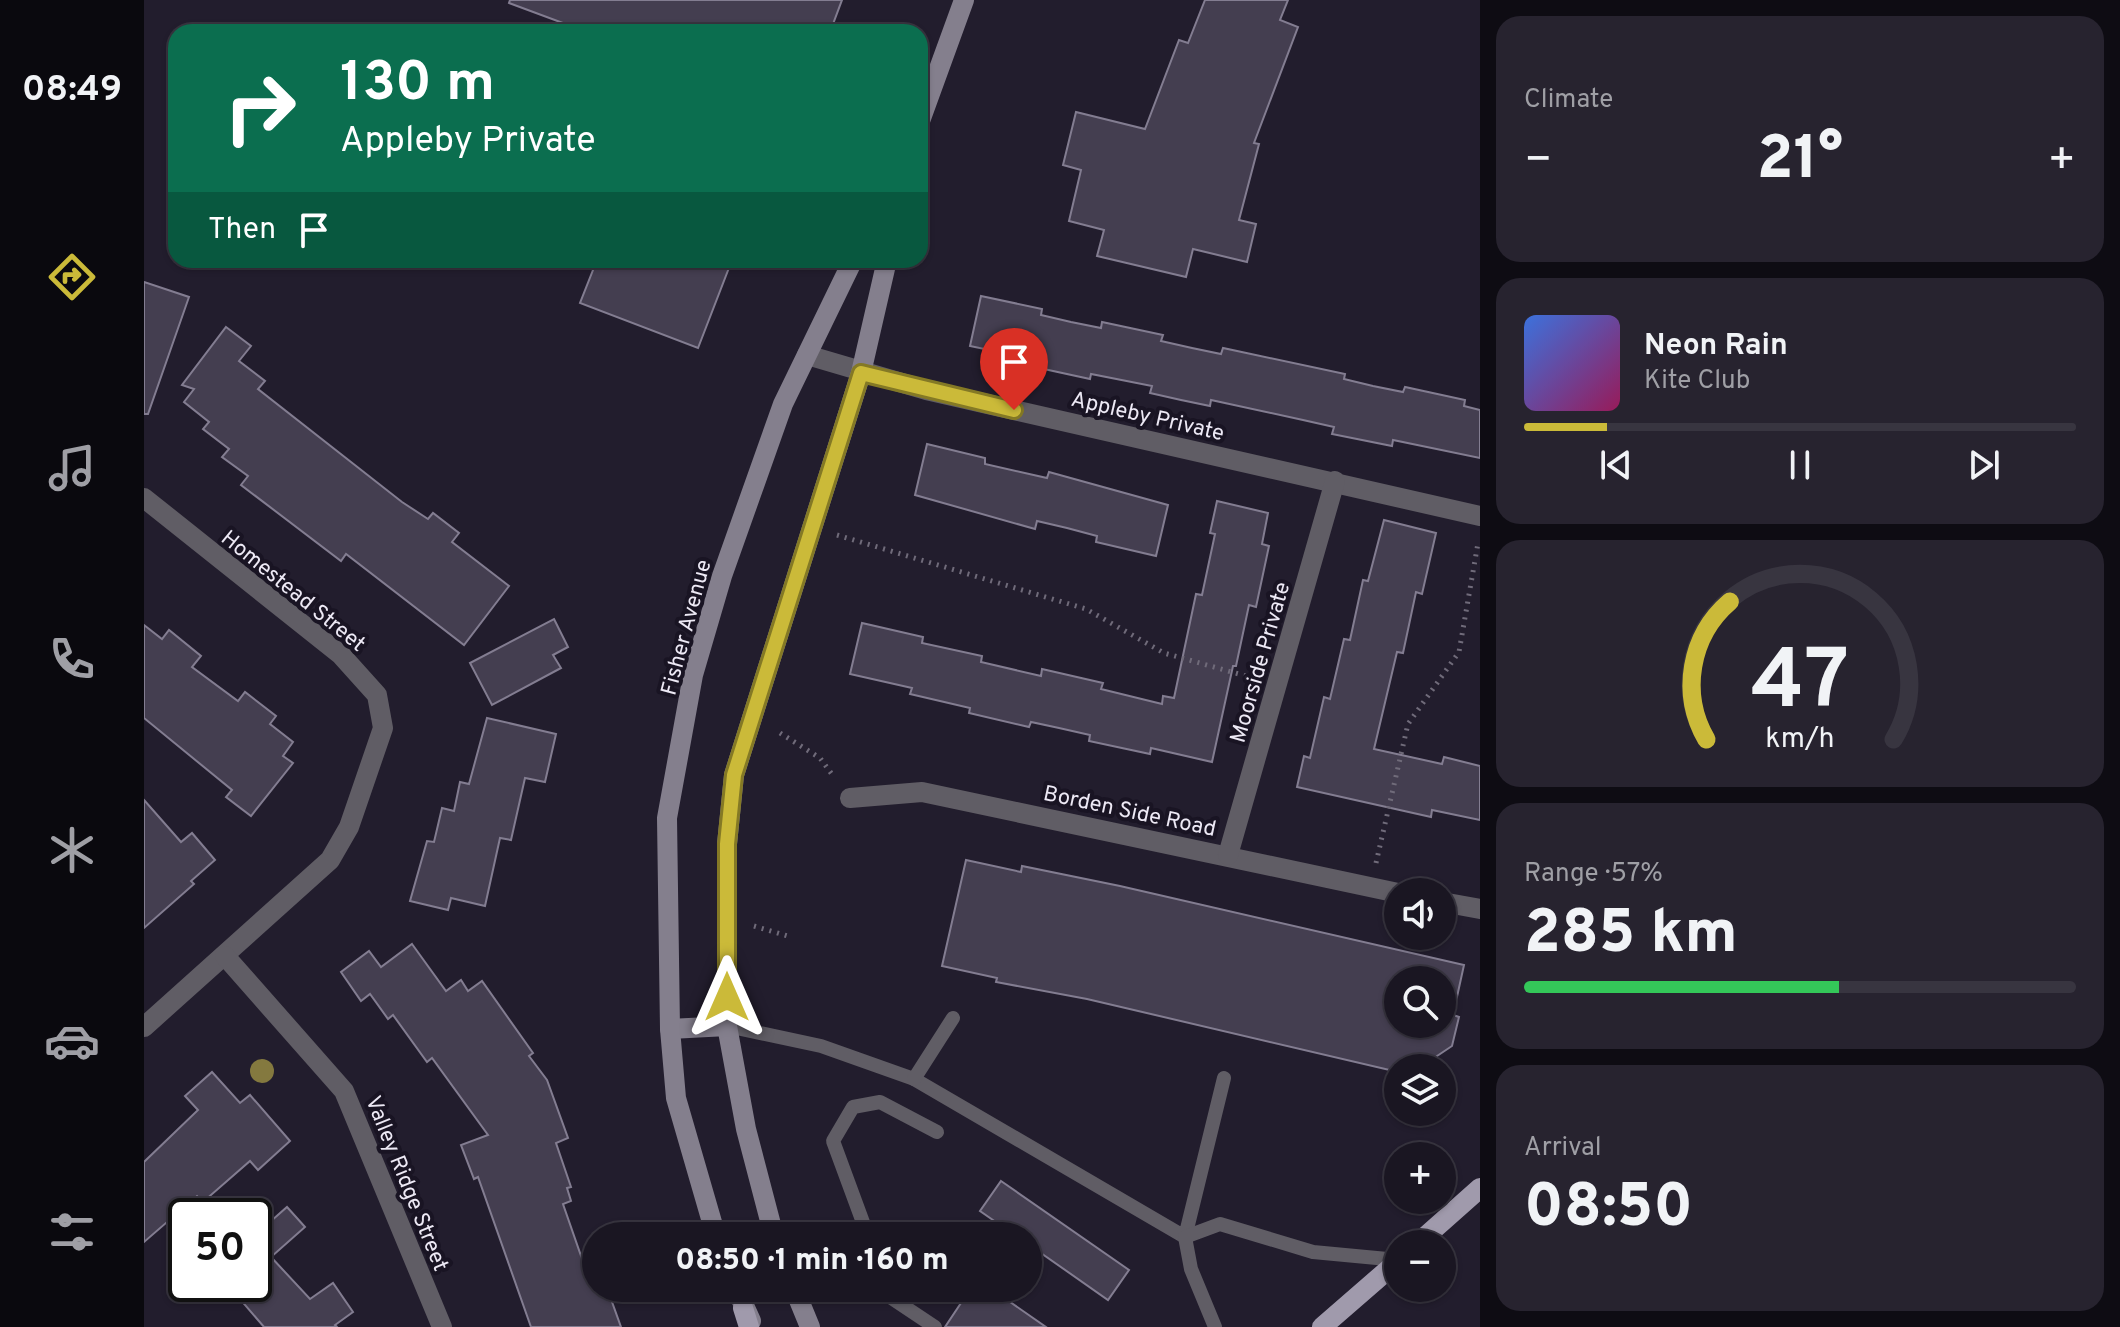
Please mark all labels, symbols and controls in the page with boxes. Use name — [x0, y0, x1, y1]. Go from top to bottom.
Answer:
text: 130 m — [340, 50, 495, 120]
icon: right — [208, 56, 312, 160]
text: 08:49 — [22, 68, 122, 114]
text: Climate — [1524, 84, 1613, 117]
text: Appleby Private — [340, 119, 596, 165]
text: 21° — [1757, 124, 1843, 200]
text: − — [1524, 134, 1552, 190]
text: + — [2048, 134, 2076, 190]
icon: arrive — [292, 208, 336, 252]
text: Then — [208, 212, 276, 249]
icon: directions — [44, 249, 100, 305]
pin — [980, 328, 1048, 410]
text: Neon Rain — [1644, 328, 1788, 365]
icon: arrive — [992, 340, 1036, 384]
text: Kite Club — [1644, 365, 1750, 398]
street label: Appleby Private — [1068, 387, 1227, 448]
icon: music — [44, 440, 100, 496]
icon: previous — [1594, 443, 1638, 487]
icon: pause — [1778, 443, 1822, 487]
icon: next — [1962, 443, 2006, 487]
street label: Homestead Street — [215, 525, 370, 658]
street label: Fisher Avenue — [656, 557, 718, 698]
street label: Moorside Private — [1226, 579, 1297, 746]
icon: phone — [44, 631, 100, 687]
text: 47 — [1751, 632, 1849, 737]
text: km/h — [1765, 722, 1835, 758]
street label: Borden Side Road — [1041, 781, 1218, 844]
icon: climate — [44, 822, 100, 878]
text: Range · 57% — [1524, 858, 1663, 891]
map controls — [1384, 878, 1456, 1302]
button: sound — [1384, 878, 1456, 950]
text: 285 km — [1524, 898, 1738, 974]
position arrow — [685, 955, 769, 1039]
button: search — [1384, 966, 1456, 1038]
icon: car — [44, 1013, 100, 1069]
button: layers — [1384, 1054, 1456, 1126]
street label: Valley Ridge Street — [358, 1092, 453, 1275]
text: Arrival — [1524, 1132, 1602, 1165]
button: + — [1384, 1142, 1456, 1214]
text: 08:50 — [1524, 1172, 1693, 1248]
speed limit sign: 50 — [168, 1198, 272, 1302]
icon: filters — [44, 1204, 100, 1260]
button: − — [1384, 1230, 1456, 1302]
text: 08:50 · 1 min · 160 m — [675, 1243, 949, 1280]

